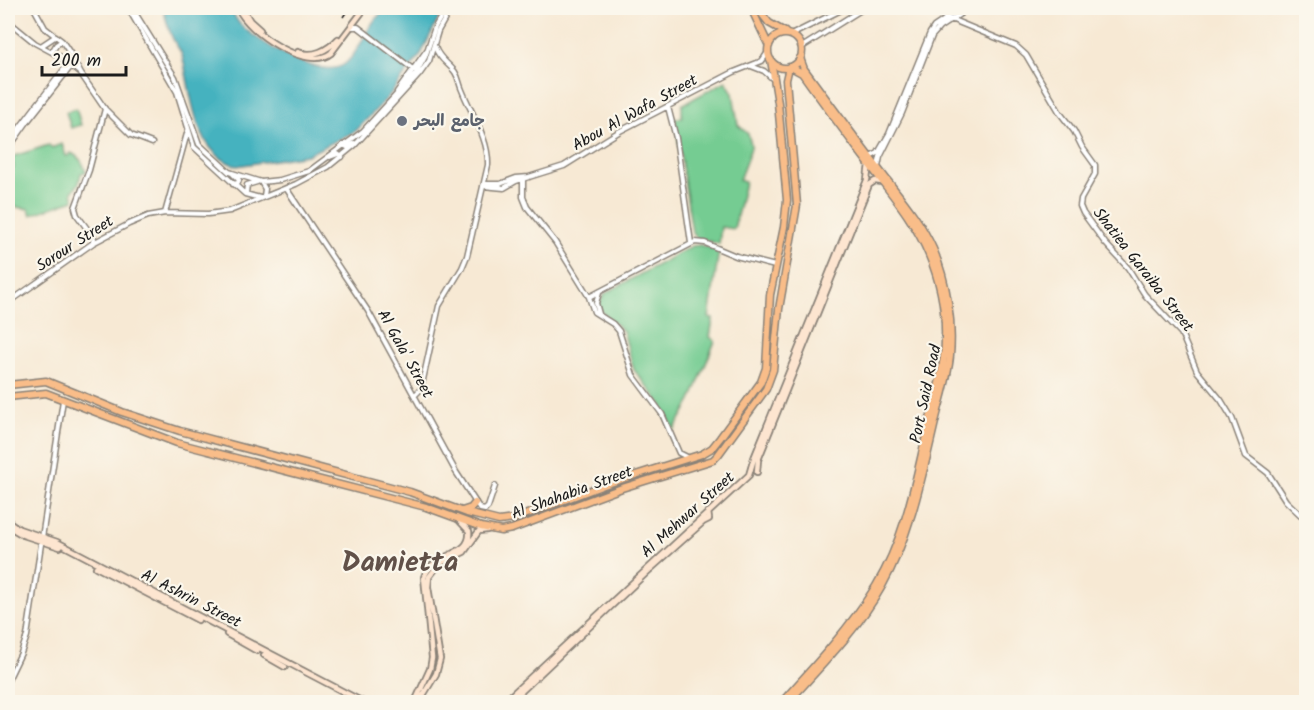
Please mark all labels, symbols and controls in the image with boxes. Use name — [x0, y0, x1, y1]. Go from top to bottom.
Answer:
scale bar — [42, 39, 126, 77]
text: 200 m — [51, 47, 101, 76]
street label: Abou Al Wafa Street — [568, 68, 703, 158]
place label: جامع البحر — [412, 109, 485, 134]
marker: جامع البحر — [395, 114, 409, 128]
street label: Shatiea Garaiba Street — [1086, 202, 1200, 338]
street label: Sorour Street — [31, 209, 119, 279]
street label: Al Gala' Street — [370, 305, 440, 404]
street label: Port Said Road — [903, 341, 949, 446]
street label: Al Shahabia Street — [508, 459, 637, 527]
street label: Al Mehwar Street — [635, 465, 741, 564]
district label: Damietta — [342, 541, 458, 586]
street label: Al Ashrin Street — [136, 563, 246, 635]

